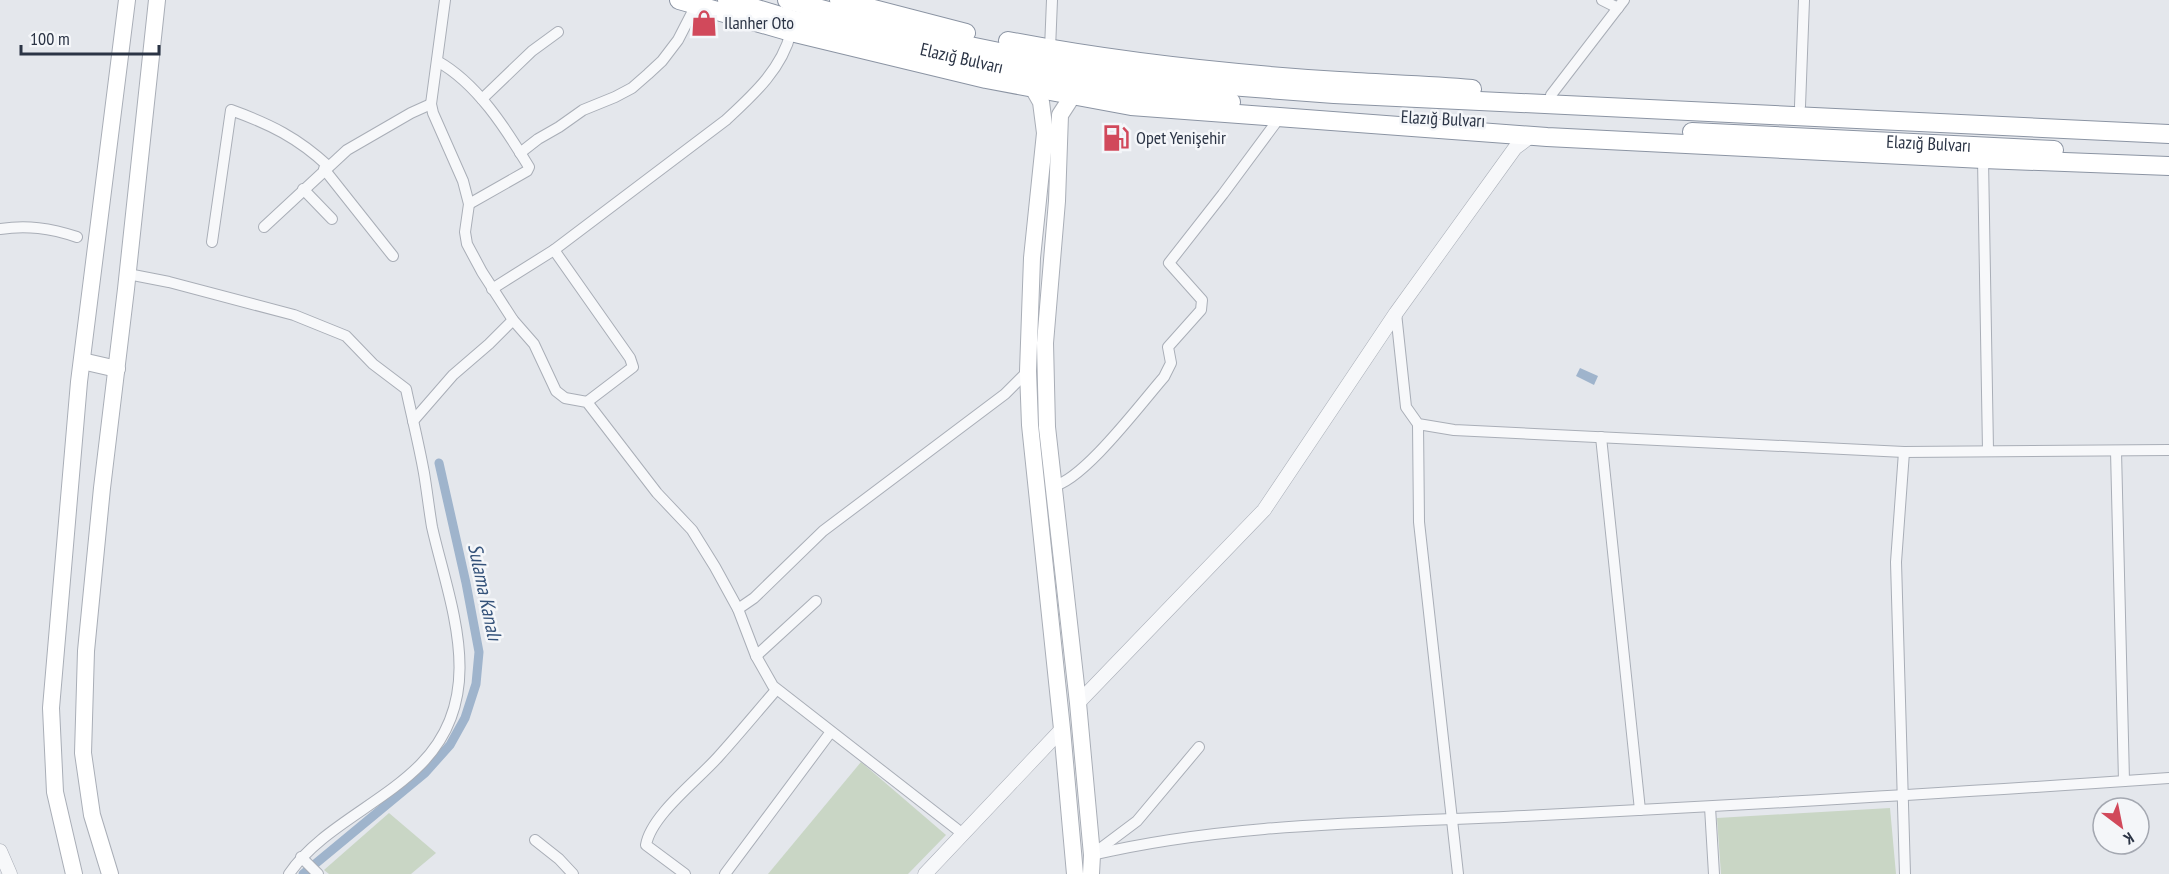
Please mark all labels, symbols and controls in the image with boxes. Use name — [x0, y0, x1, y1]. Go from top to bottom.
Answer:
shop icon: Ilanher Oto — [689, 8, 719, 38]
place label: Ilanher Oto — [724, 11, 794, 34]
scale bar — [21, 18, 159, 56]
text: 100 m — [30, 27, 70, 50]
street label: Elazığ Bulvarı — [918, 37, 1006, 79]
street label: Elazığ Bulvarı — [1400, 105, 1486, 132]
fuel station icon: Opet Yenişehir — [1101, 123, 1131, 153]
place label: Opet Yenişehir — [1136, 126, 1226, 149]
street label: Elazığ Bulvarı — [1886, 130, 1972, 157]
water label: Sulama Kanalı — [462, 541, 508, 644]
north arrow — [2091, 796, 2151, 856]
text: K — [2120, 828, 2138, 850]

